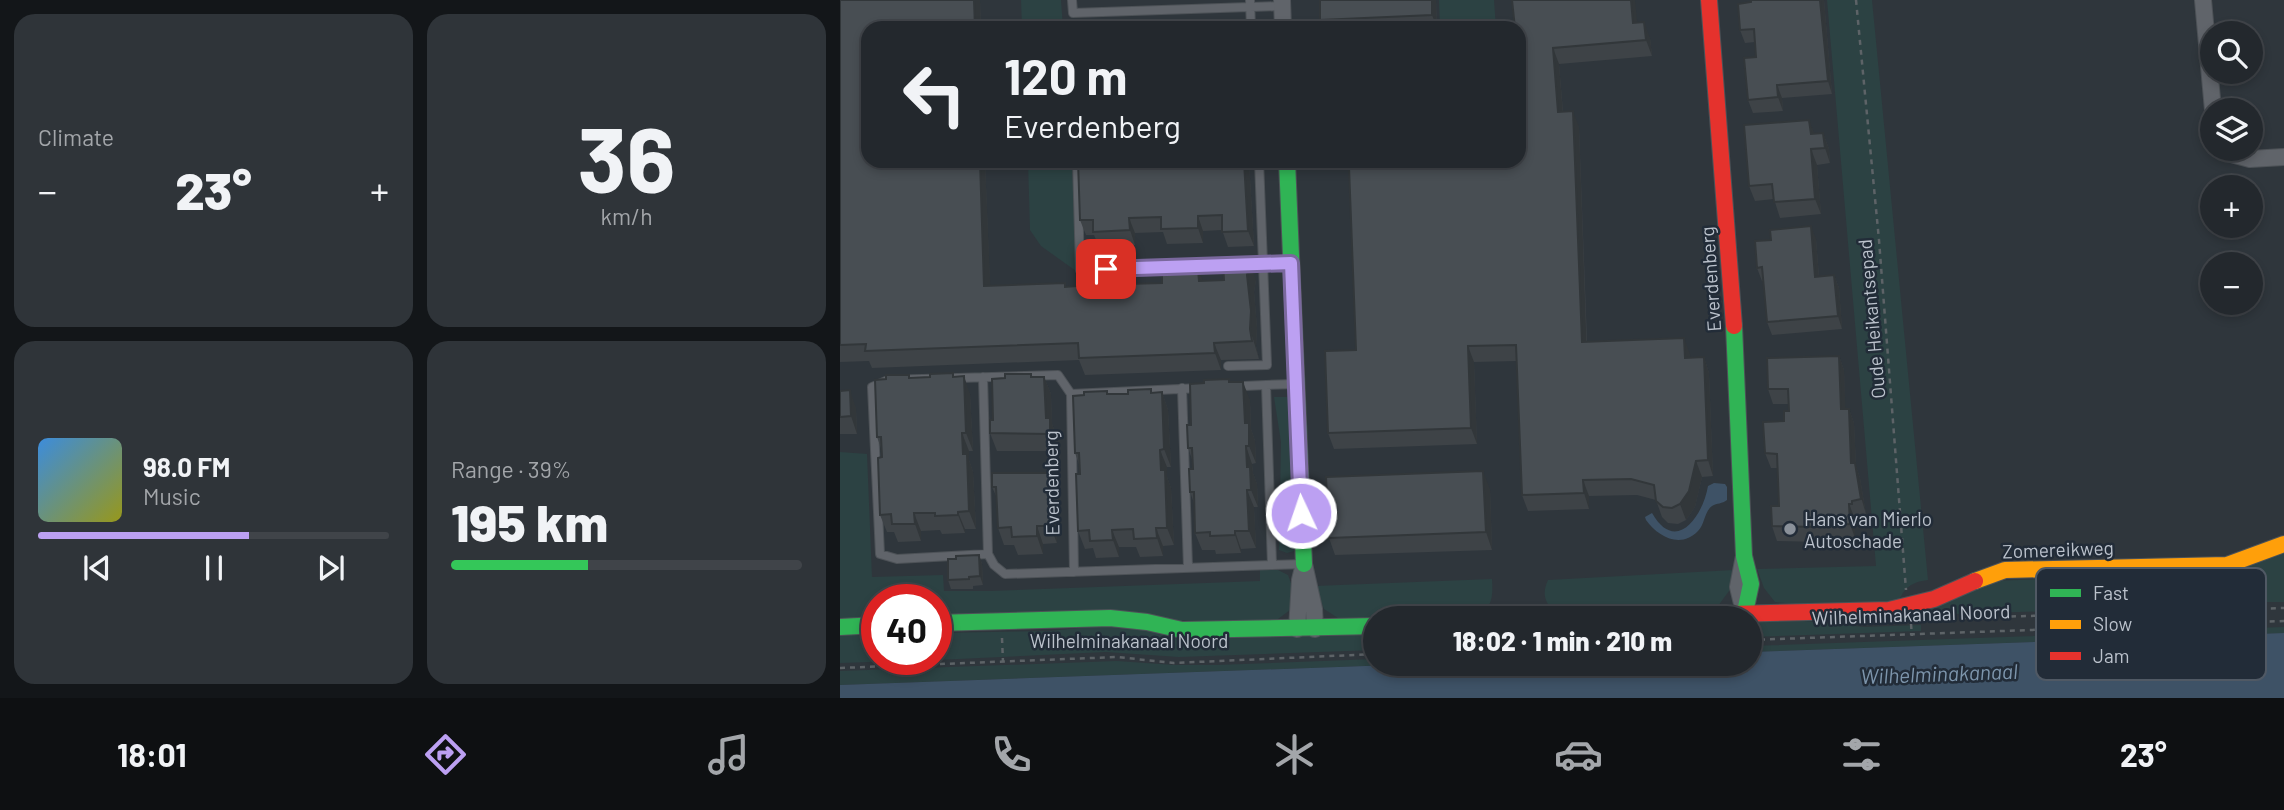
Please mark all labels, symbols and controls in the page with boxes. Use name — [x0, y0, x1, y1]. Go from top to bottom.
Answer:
map controls — [2200, 21, 2263, 315]
button: search — [2200, 21, 2263, 84]
text: 120 m — [1004, 46, 1127, 105]
icon: left — [889, 49, 980, 140]
button: layers — [2200, 98, 2263, 161]
text: 36 — [577, 102, 676, 211]
text: Everdenberg — [1004, 106, 1181, 144]
text: Climate — [38, 123, 114, 151]
text: 23° — [175, 158, 252, 220]
text: − — [38, 167, 57, 213]
text: + — [370, 167, 389, 213]
button: + — [2200, 175, 2263, 238]
text: km/h — [600, 202, 653, 230]
street label: Everdenberg — [1695, 226, 1725, 332]
street label: Oude Heikantsepad — [1853, 238, 1889, 400]
pin — [1076, 239, 1136, 299]
icon: arrive — [1087, 250, 1125, 288]
button: − — [2200, 252, 2263, 315]
street label: Everdenberg — [1039, 430, 1063, 536]
text: 98.0 FM — [143, 451, 230, 482]
text: Range · 39% — [451, 455, 571, 483]
position arrow — [1264, 476, 1338, 550]
text: Music — [143, 482, 201, 510]
text: 195 km — [451, 490, 608, 552]
place label: Hans van Mierlo Autoschade — [1804, 507, 1932, 552]
marker: Hans van Mierlo Autoschade — [1782, 521, 1798, 537]
street label: Zomereikweg — [2002, 536, 2114, 562]
icon: previous — [78, 549, 116, 587]
icon: pause — [195, 549, 233, 587]
icon: next — [312, 549, 350, 587]
legend — [2036, 568, 2266, 680]
text: Fast — [2093, 581, 2129, 604]
speed limit sign: 40 — [861, 584, 952, 675]
street label: Wilhelminakanaal Noord — [1811, 599, 2011, 629]
text: Slow — [2093, 612, 2132, 635]
text: 18:02 · 1 min · 210 m — [1453, 625, 1672, 656]
street label: Wilhelminakanaal Noord — [1030, 629, 1228, 652]
text: Jam — [2093, 644, 2129, 667]
water label: Wilhelminakanaal — [1860, 658, 2018, 688]
icon: directions — [421, 730, 470, 779]
icon: music — [704, 730, 753, 779]
icon: phone — [987, 730, 1036, 779]
icon: climate — [1270, 730, 1319, 779]
icon: car — [1554, 730, 1603, 779]
icon: filters — [1837, 730, 1886, 779]
text: 18:01 — [117, 735, 187, 773]
text: 23° — [2120, 735, 2167, 773]

